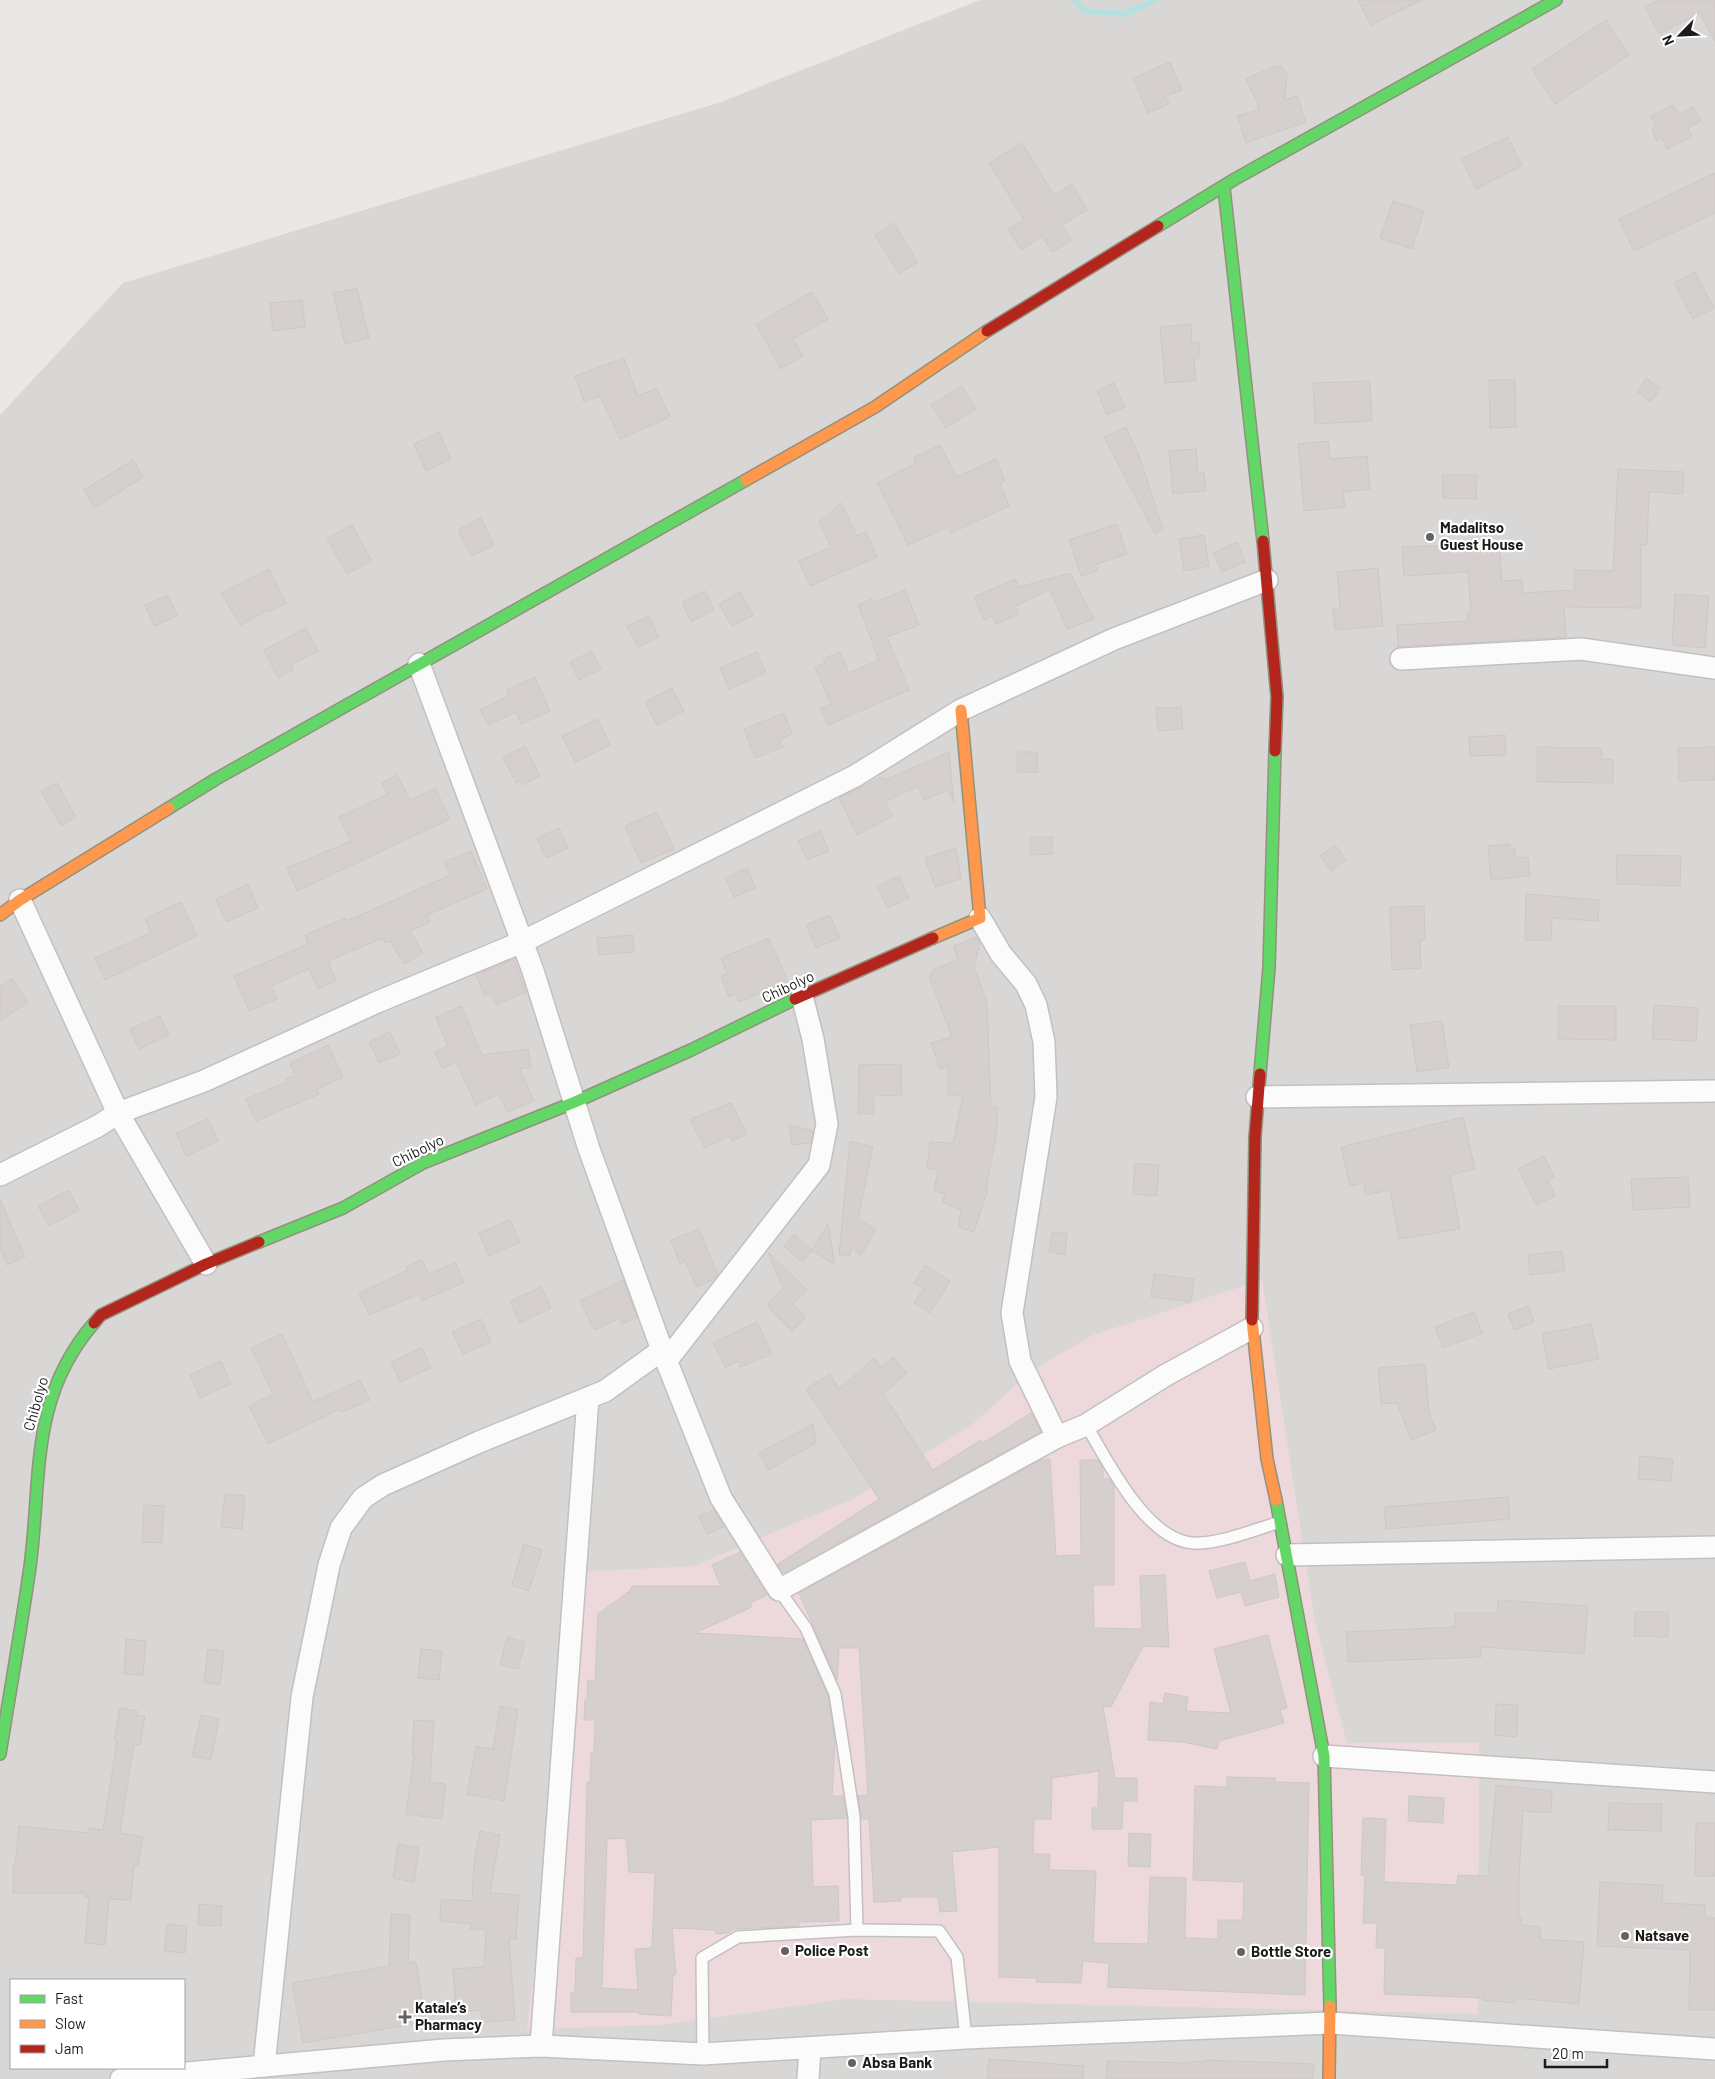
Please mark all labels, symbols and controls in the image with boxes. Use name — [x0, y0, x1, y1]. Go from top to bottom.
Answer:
north arrow — [1655, 10, 1705, 60]
text: N — [1658, 33, 1677, 48]
place label: Madalitso Guest House — [1440, 518, 1523, 553]
marker: Madalitso Guest House — [1424, 531, 1436, 543]
street label: Chibolyo — [759, 966, 817, 1006]
street label: Chibolyo — [389, 1130, 446, 1170]
street label: Chibolyo — [19, 1375, 51, 1433]
place label: Natsave — [1635, 1926, 1689, 1944]
marker: Natsave — [1619, 1930, 1631, 1942]
place label: Police Post — [795, 1941, 869, 1959]
place label: Bottle Store — [1251, 1942, 1331, 1960]
marker: Police Post — [779, 1945, 791, 1957]
marker: Bottle Store — [1235, 1946, 1247, 1958]
legend — [10, 1979, 185, 2069]
text: Fast — [55, 1989, 83, 2007]
place label: Katale’s Pharmacy — [415, 1998, 482, 2033]
marker: Katale’s Pharmacy — [399, 2011, 411, 2023]
text: Slow — [55, 2014, 86, 2032]
scale bar — [1545, 2036, 1608, 2068]
text: Jam — [55, 2039, 84, 2057]
text: 20 m — [1552, 2044, 1584, 2062]
place label: Absa Bank — [862, 2053, 932, 2071]
marker: Absa Bank — [846, 2057, 858, 2069]

